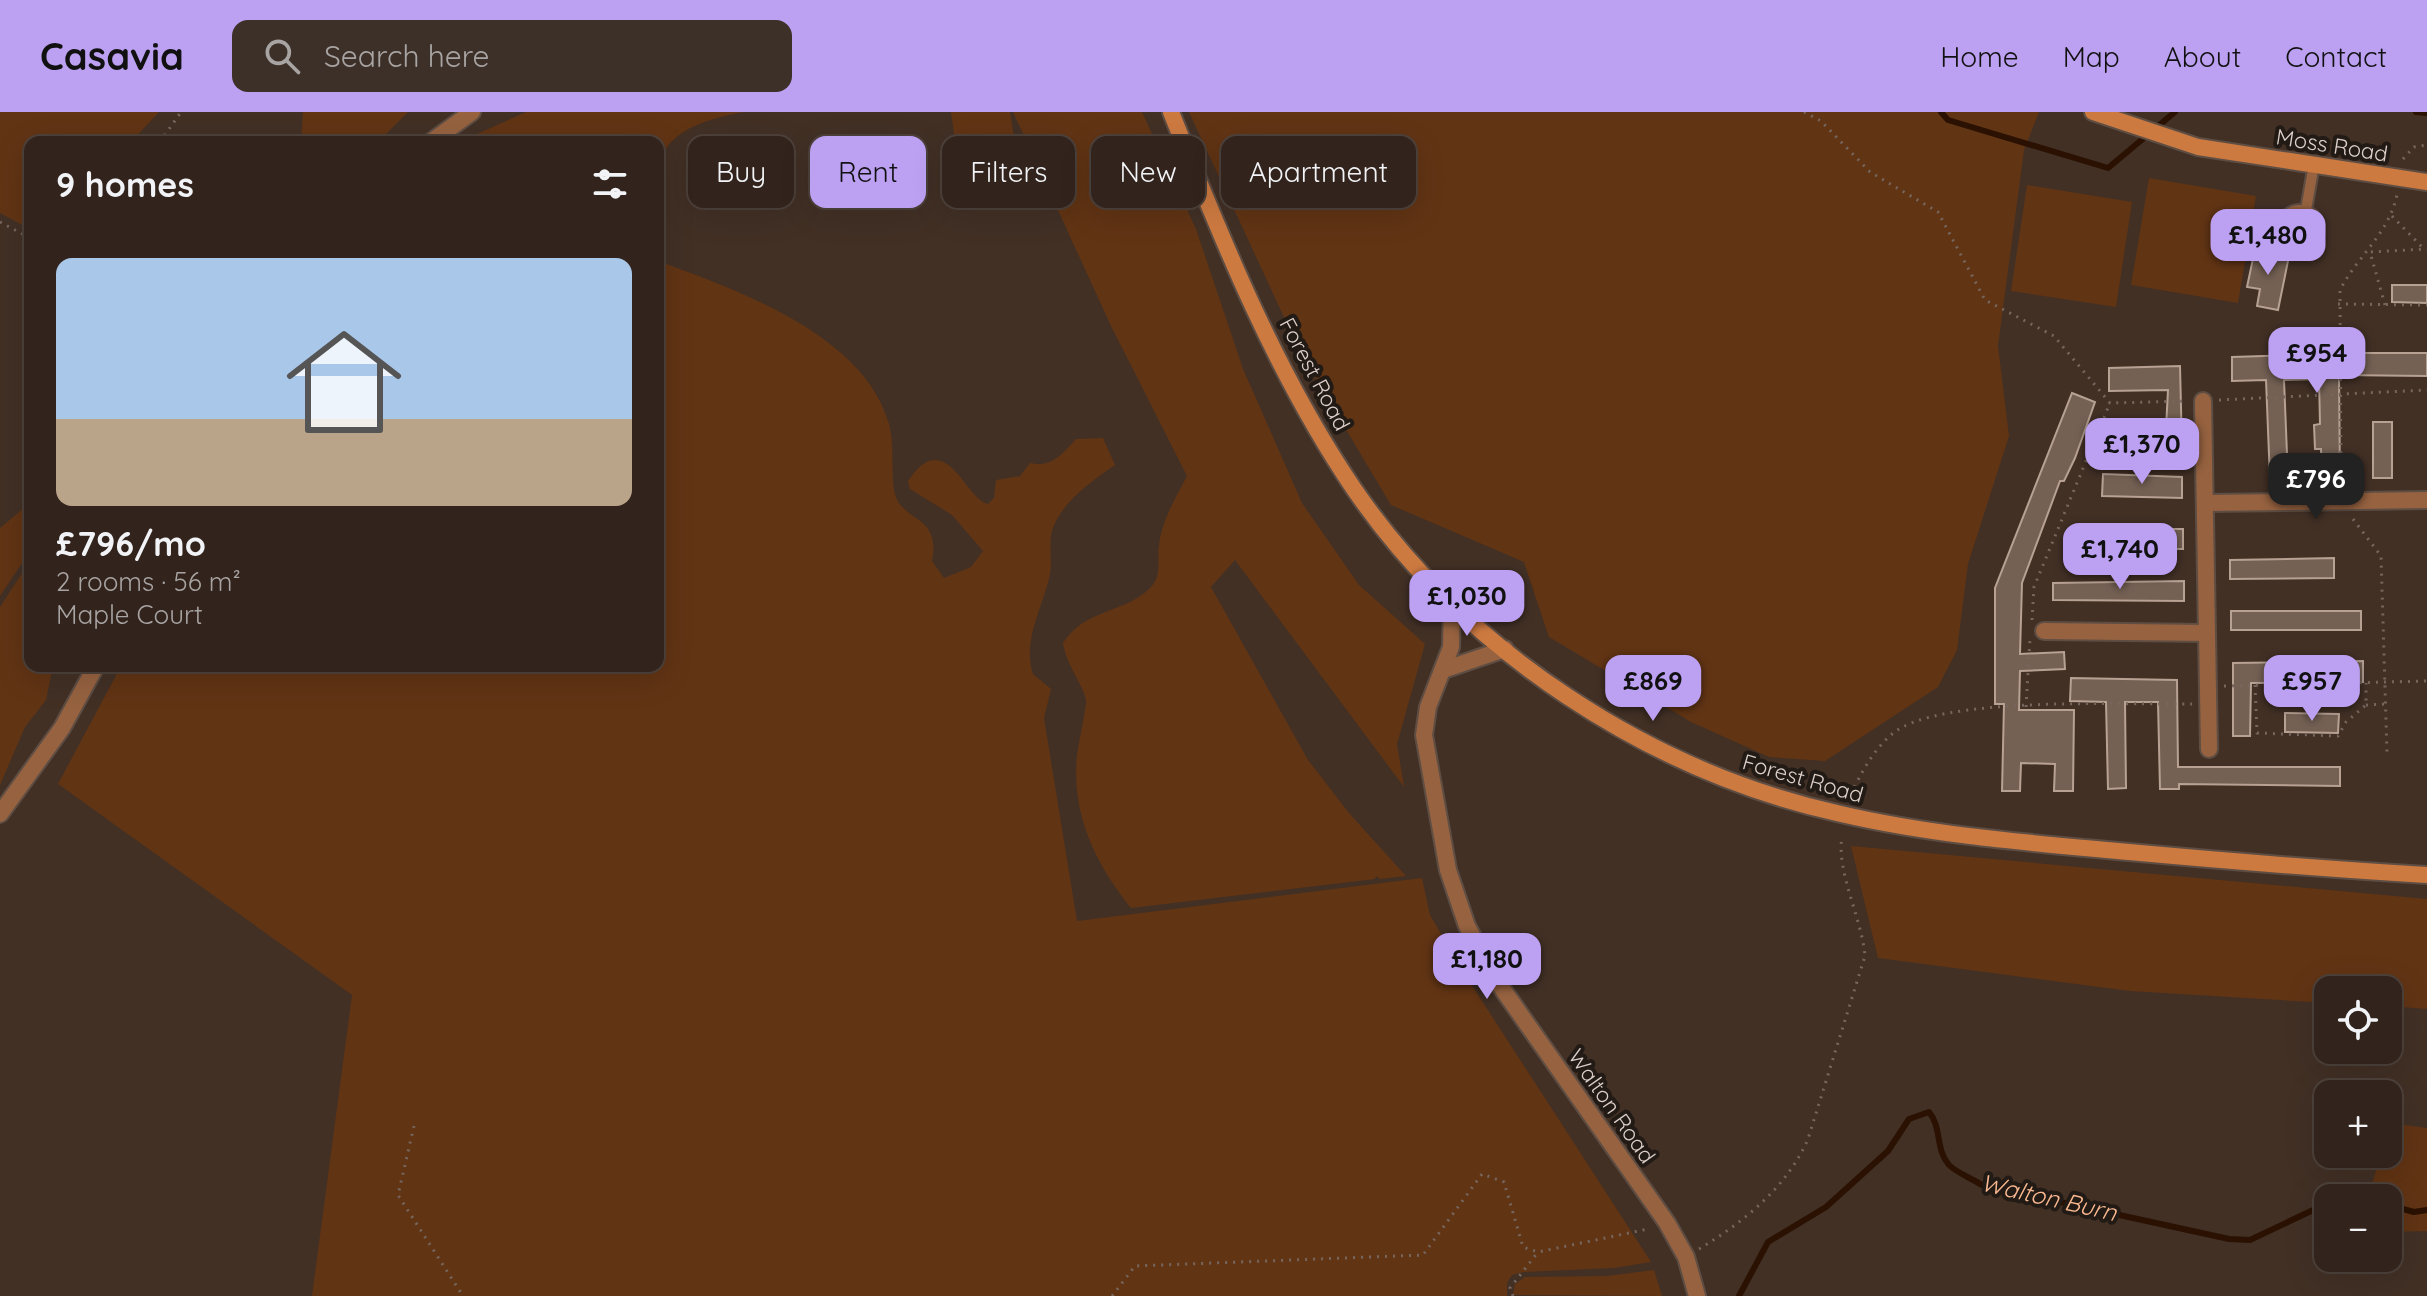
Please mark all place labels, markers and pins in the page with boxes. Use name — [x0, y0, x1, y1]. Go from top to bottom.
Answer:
pin: £1,480 — [2203, 209, 2333, 277]
pin: £954 — [2270, 327, 2364, 395]
pin: £1,370 — [2077, 418, 2207, 486]
pin: £796 — [2269, 453, 2363, 521]
pin: £1,740 — [2055, 523, 2185, 591]
pin: £1,030 — [1402, 570, 1532, 638]
pin: £869 — [1606, 655, 1700, 723]
pin: £957 — [2265, 655, 2359, 723]
pin: £1,180 — [1422, 933, 1552, 1001]

